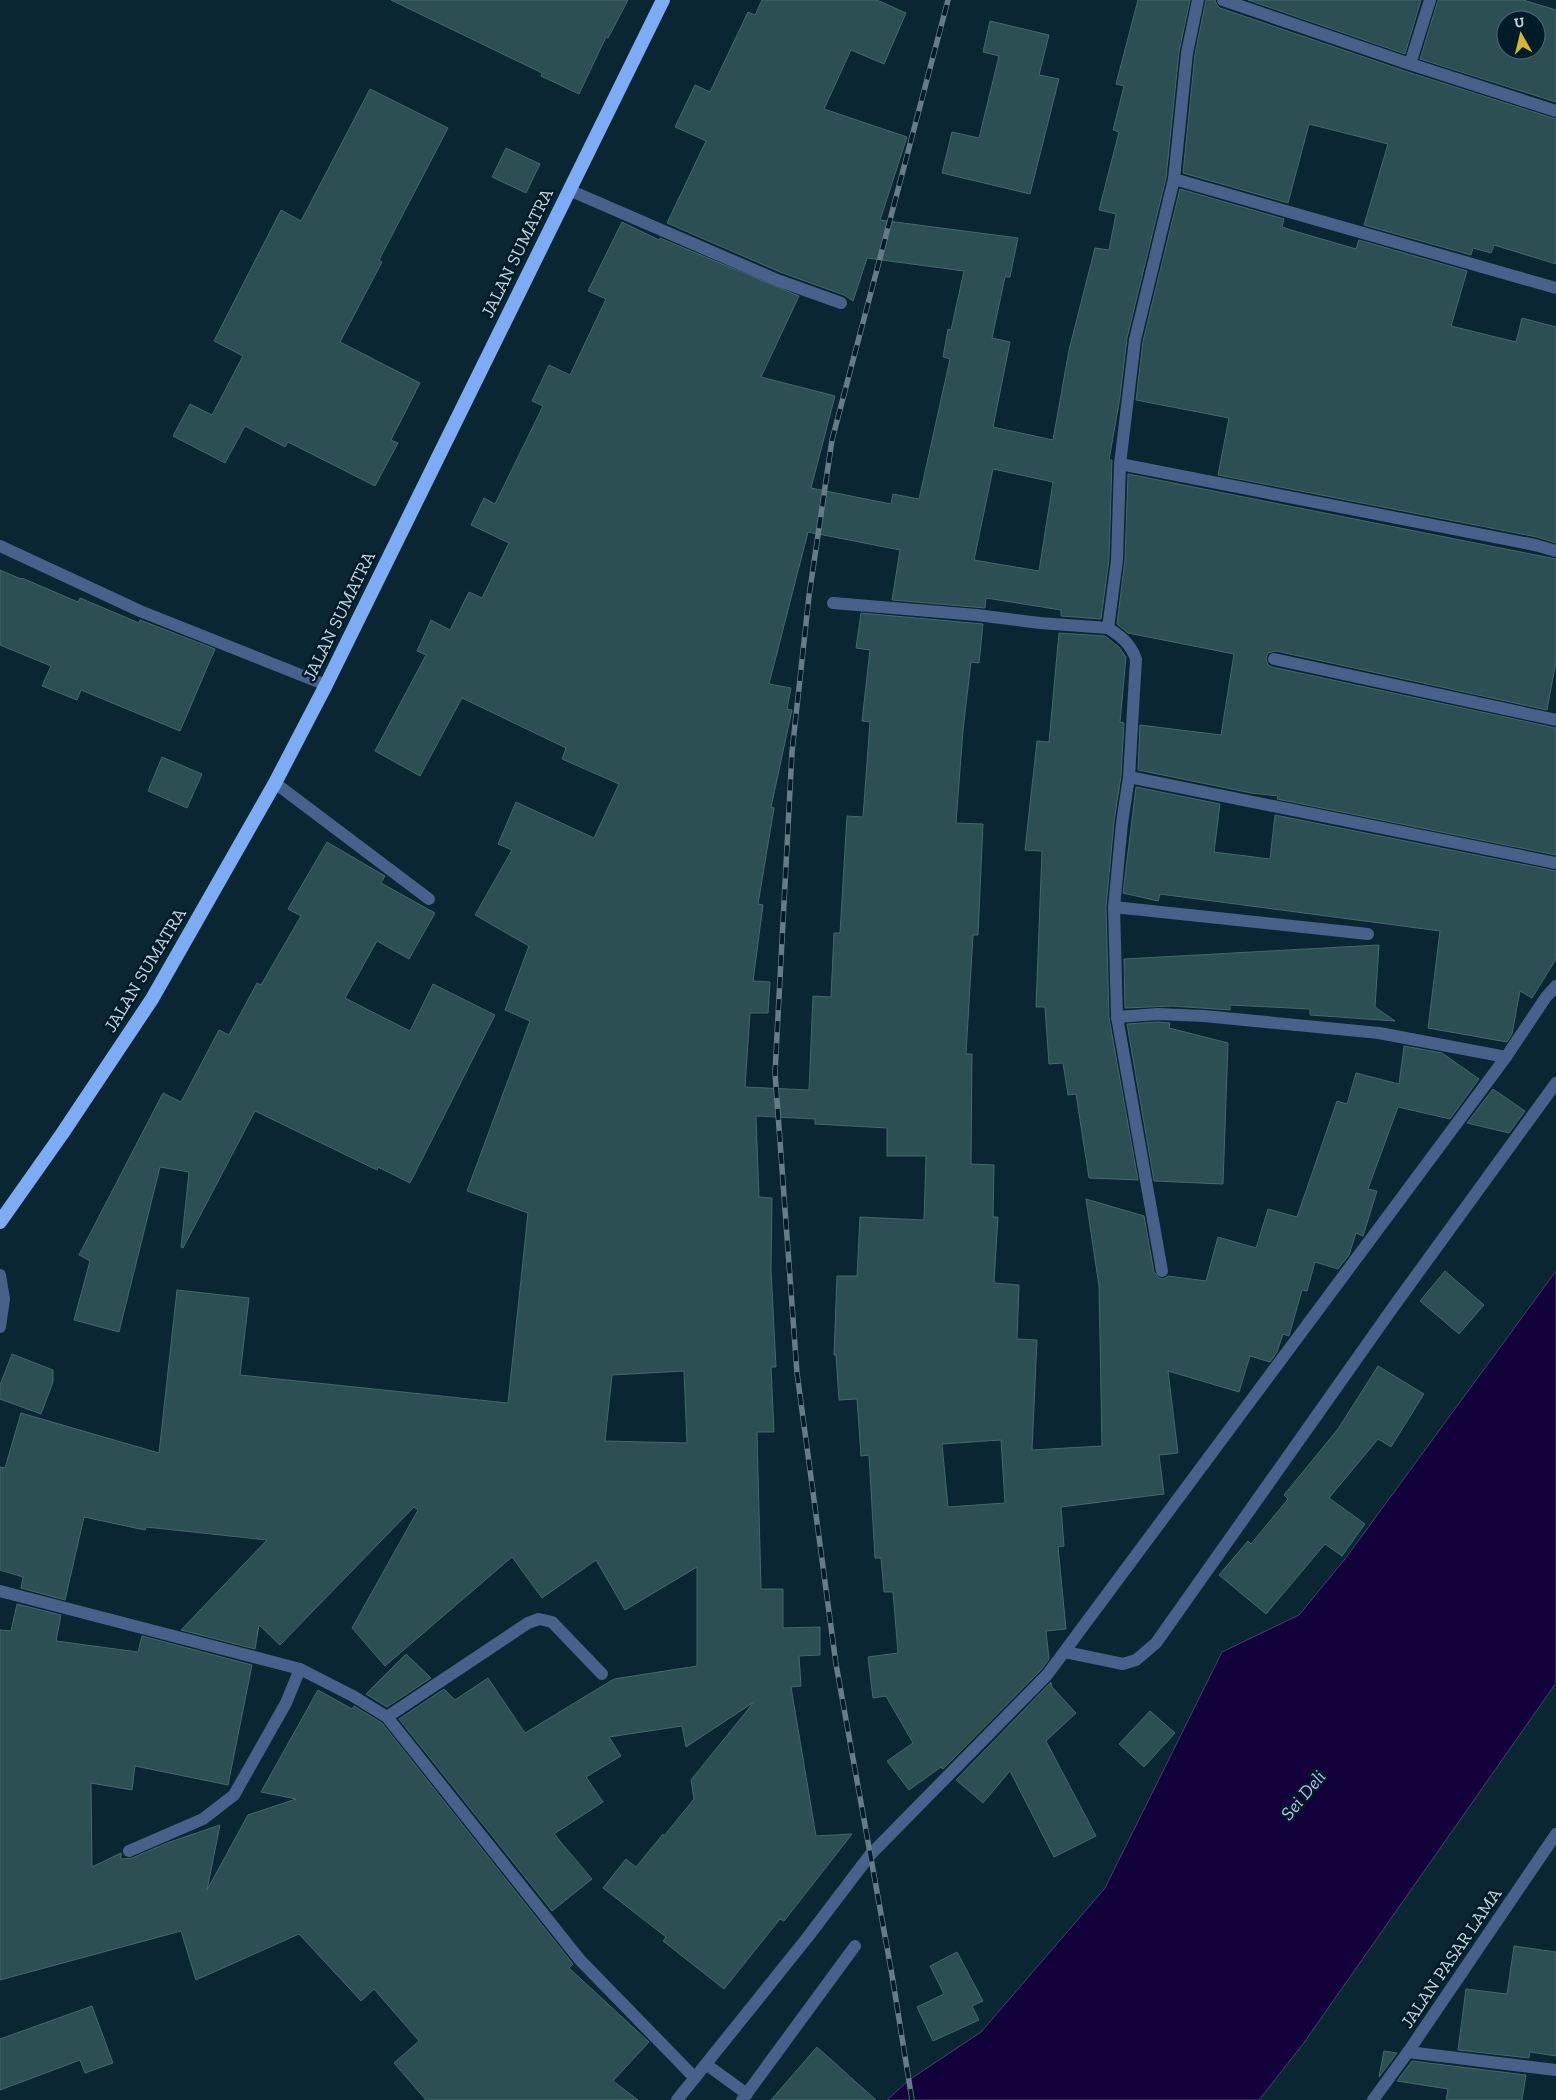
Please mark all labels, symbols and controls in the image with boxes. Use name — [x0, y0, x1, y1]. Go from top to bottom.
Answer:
north arrow — [1496, 10, 1546, 60]
text: U — [1513, 14, 1525, 32]
street label: JALAN SUMATRA — [476, 184, 558, 321]
street label: JALAN SUMATRA — [298, 547, 380, 684]
street label: JALAN SUMATRA — [99, 904, 191, 1036]
water label: Sei Deli — [1276, 1765, 1331, 1825]
street label: JALAN PASAR LAMA — [1396, 1883, 1506, 2032]

